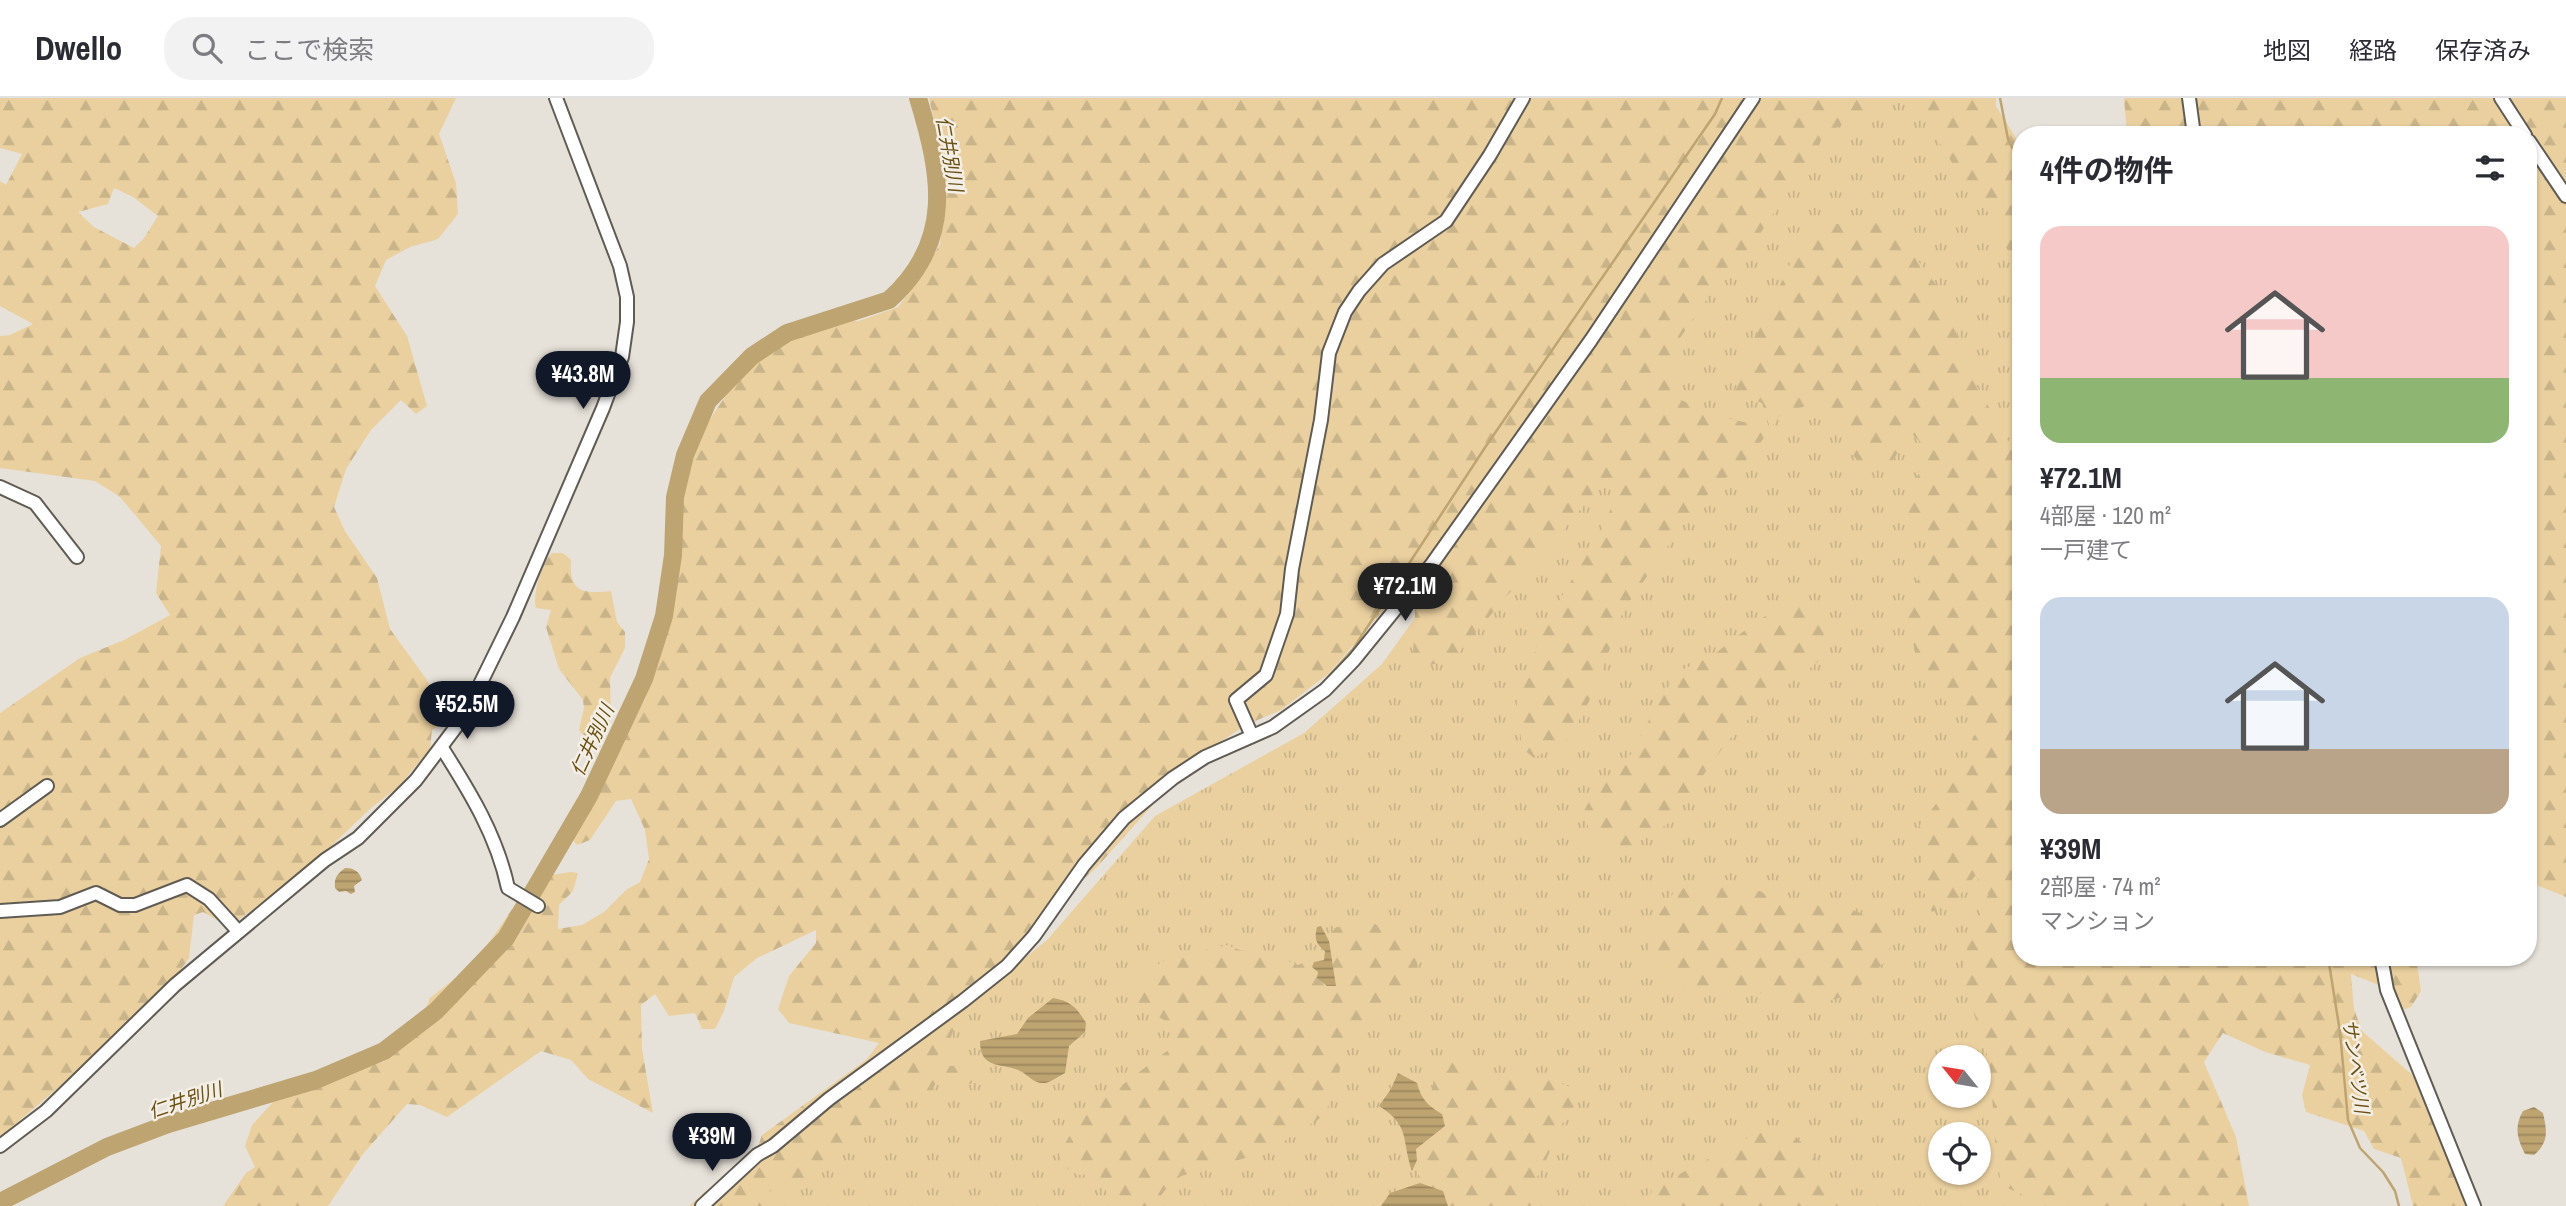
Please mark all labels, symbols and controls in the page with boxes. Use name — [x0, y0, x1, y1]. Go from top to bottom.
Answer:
search box — [164, 17, 654, 80]
text: Dwello — [35, 26, 122, 70]
icon: search — [188, 29, 226, 67]
text: ここで検索 — [244, 32, 374, 67]
text: 地図 — [2263, 34, 2311, 66]
text: 経路 — [2349, 34, 2397, 66]
text: 保存済み — [2435, 34, 2531, 66]
water label: 仁井別川 — [931, 114, 970, 196]
icon: filters — [2471, 149, 2509, 187]
text: 4件の物件 — [2040, 150, 2174, 190]
icon: home — [2212, 272, 2338, 398]
pin: ¥43.8M — [526, 352, 640, 411]
text: ¥43.8M — [552, 358, 614, 389]
text: ¥72.1M — [2040, 457, 2122, 497]
text: 4部屋 · 120 m² — [2040, 500, 2171, 531]
text: 一戸建て — [2040, 534, 2132, 565]
pin: ¥72.1M — [1348, 564, 1462, 623]
text: ¥72.1M — [1374, 570, 1436, 601]
icon: home — [2212, 643, 2338, 769]
pin: ¥52.5M — [410, 682, 524, 741]
text: ¥52.5M — [436, 688, 498, 719]
water label: 仁井別川 — [564, 698, 621, 780]
text: ¥39M — [2040, 828, 2102, 868]
text: 2部屋 · 74 m² — [2040, 871, 2160, 902]
text: マンション — [2040, 905, 2155, 936]
water label: サンベツ川 — [2337, 1017, 2376, 1117]
north arrow — [1928, 1045, 1992, 1108]
map controls — [1928, 1045, 1991, 1185]
water label: 仁井別川 — [145, 1075, 227, 1124]
pin: ¥39M — [671, 1114, 753, 1173]
text: ¥39M — [688, 1120, 736, 1151]
button: locate — [1928, 1122, 1991, 1185]

